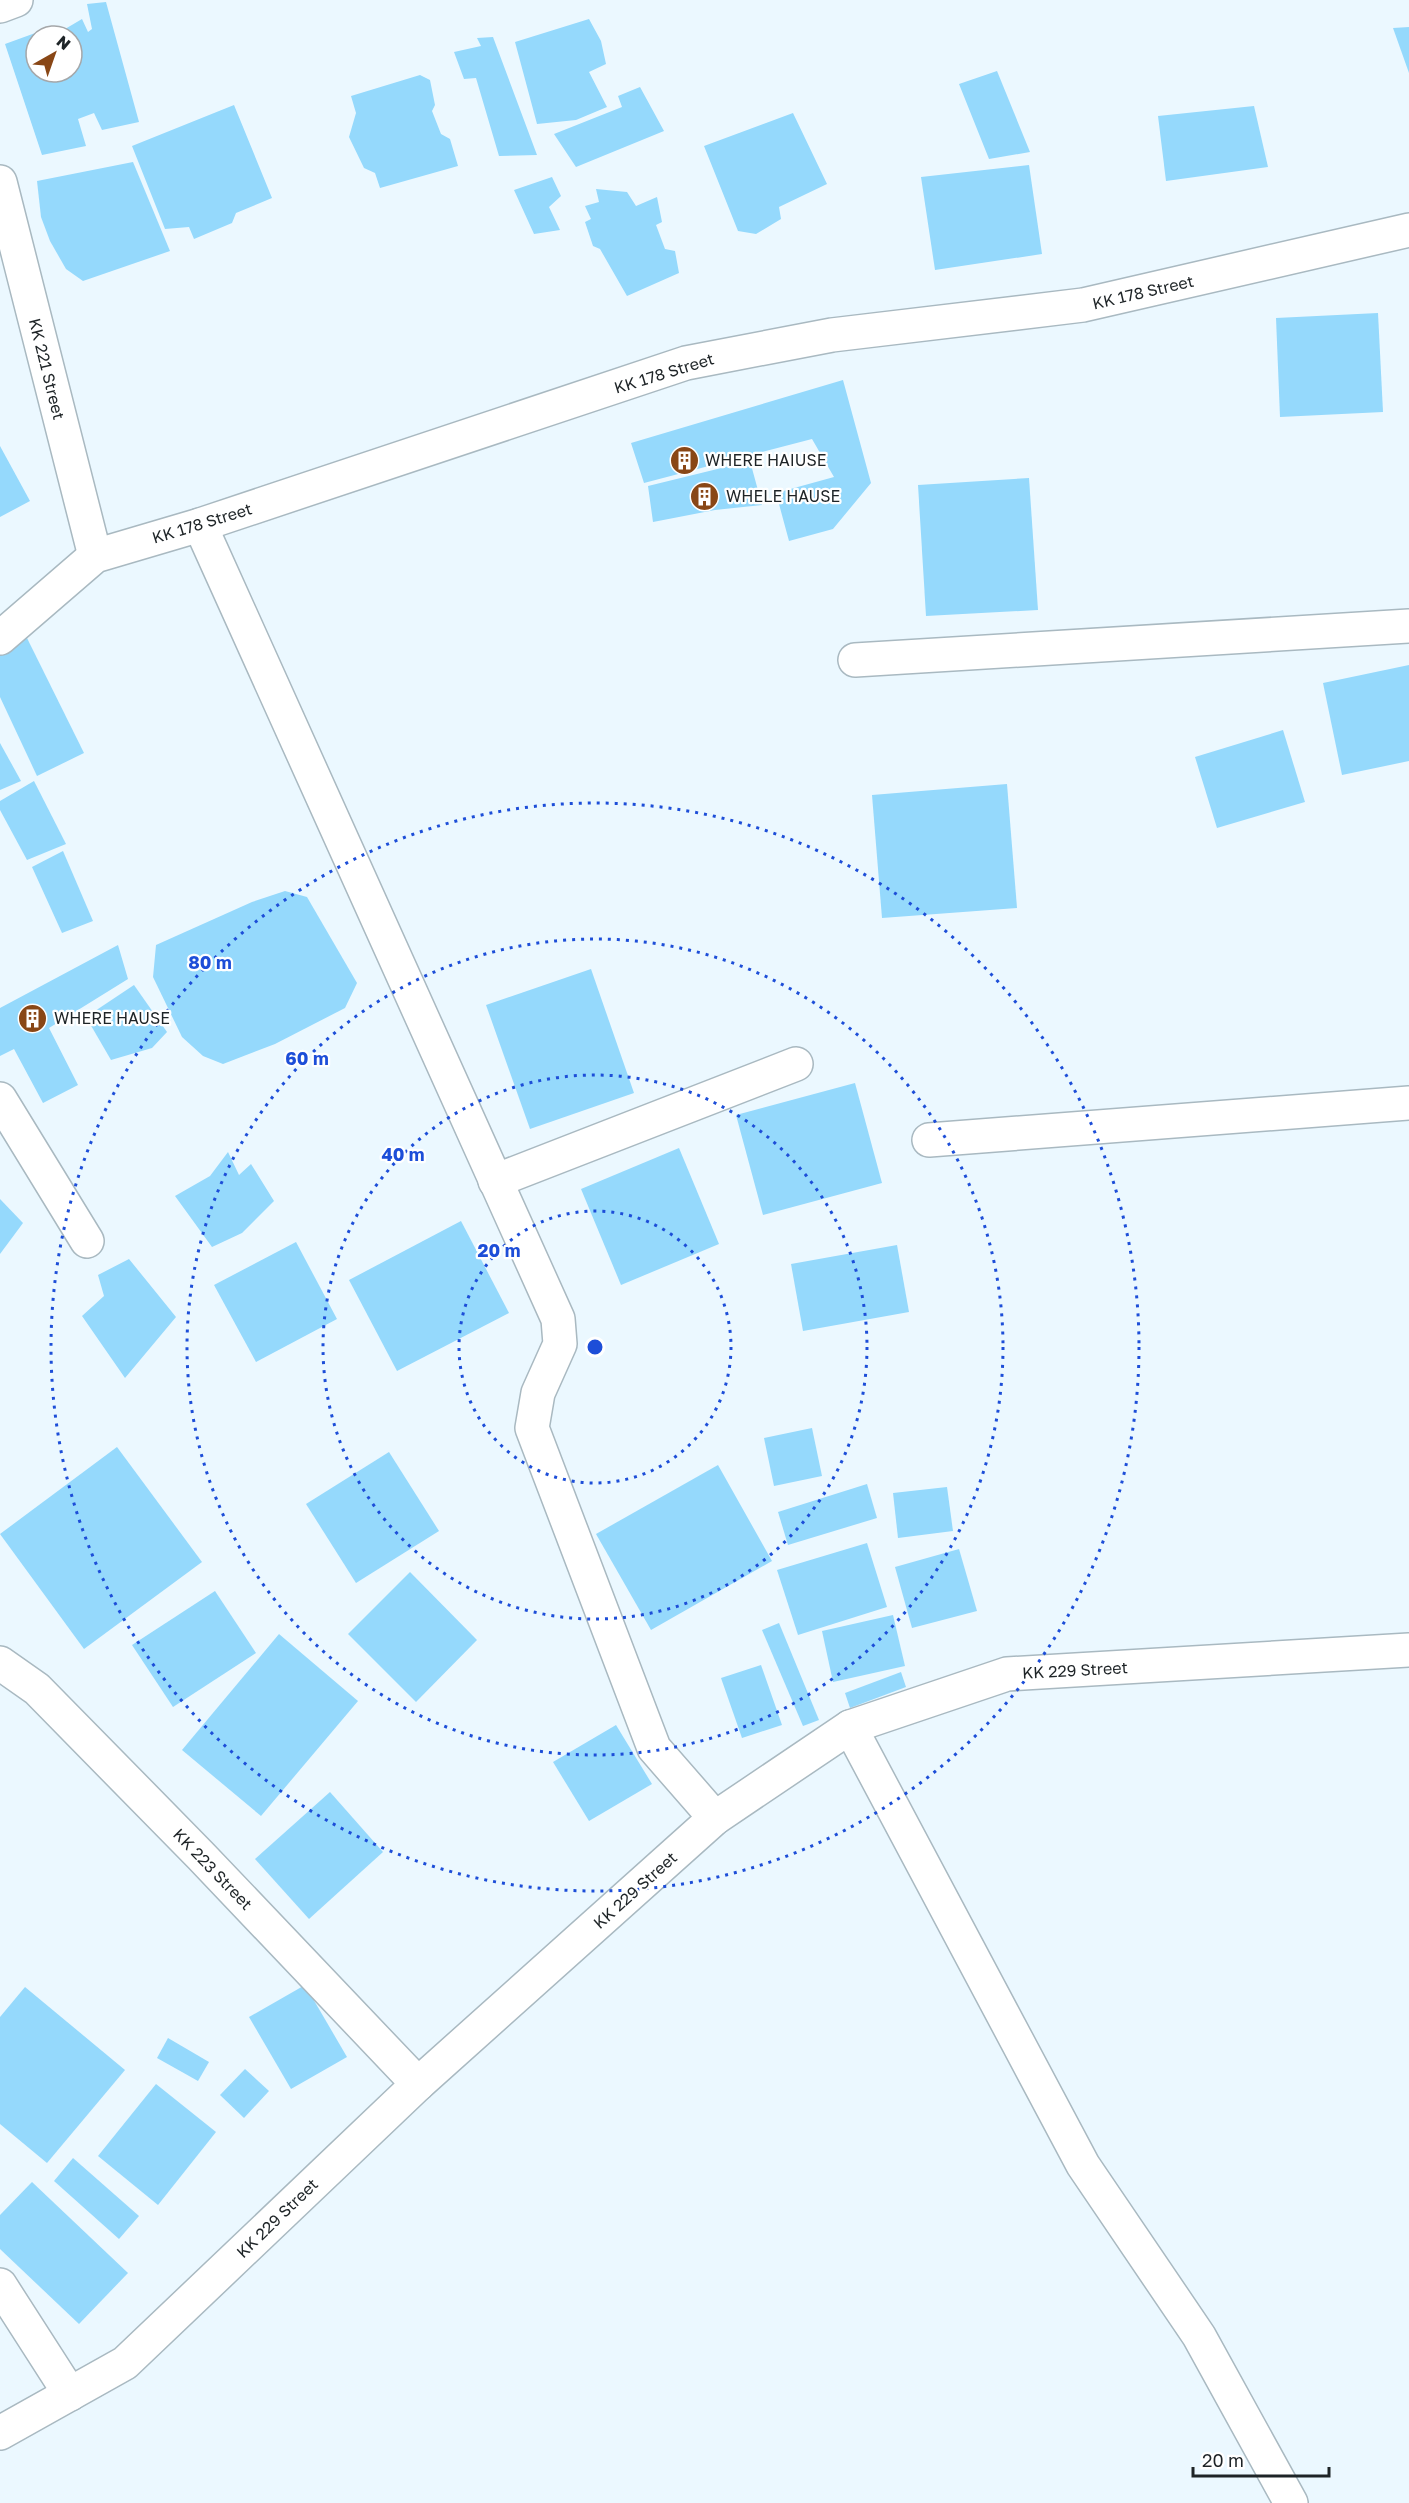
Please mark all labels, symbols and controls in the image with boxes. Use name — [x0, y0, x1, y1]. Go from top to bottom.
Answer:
north arrow — [24, 24, 84, 84]
text: N — [53, 31, 75, 54]
street label: KK 178 Street — [1090, 271, 1196, 313]
street label: KK 221 Street — [25, 316, 69, 422]
street label: KK 178 Street — [612, 348, 716, 398]
building icon: WHERE HAIUSE — [668, 444, 700, 476]
place label: WHERE HAIUSE — [705, 450, 827, 470]
building icon: WHELE HAUSE — [689, 480, 721, 512]
place label: WHELE HAUSE — [726, 486, 840, 506]
street label: KK 178 Street — [150, 498, 254, 548]
text: 80 m — [188, 951, 232, 973]
building icon: WHERE HAUSE — [17, 1002, 49, 1034]
place label: WHERE HAUSE — [54, 1008, 170, 1028]
text: 60 m — [285, 1047, 329, 1069]
text: 40 m — [381, 1143, 425, 1165]
text: 20 m — [478, 1239, 520, 1261]
centre of rings — [585, 1337, 605, 1357]
street label: KK 229 Street — [1022, 1657, 1128, 1683]
street label: KK 223 Street — [169, 1824, 257, 1914]
street label: KK 229 Street — [589, 1847, 681, 1933]
street label: KK 229 Street — [232, 2174, 322, 2262]
scale bar — [1193, 2440, 1330, 2478]
text: 20 m — [1202, 2449, 1244, 2471]

